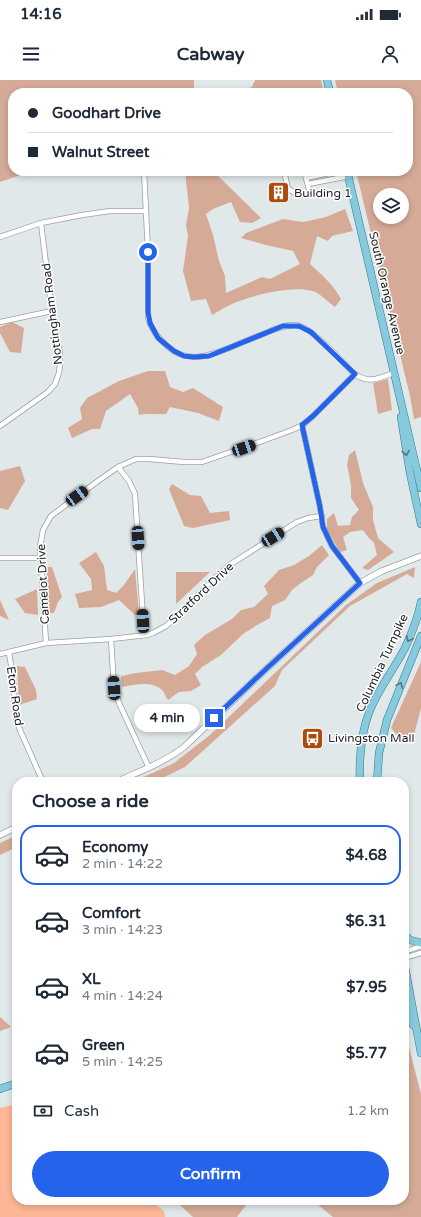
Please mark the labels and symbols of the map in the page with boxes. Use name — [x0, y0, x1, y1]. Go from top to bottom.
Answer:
building icon: Building 1 — [266, 180, 292, 206]
place label: Building 1 — [294, 186, 352, 200]
street label: South Orange Avenue — [366, 230, 408, 356]
route start — [139, 243, 157, 261]
street label: Nottingham Road — [39, 262, 65, 366]
car — [231, 438, 257, 458]
one-way arrow — [401, 450, 410, 456]
car — [64, 484, 90, 508]
car — [131, 526, 145, 550]
car — [260, 526, 286, 548]
street label: Camelot Drive — [34, 543, 52, 625]
street label: Stratford Drive — [166, 559, 237, 627]
car — [136, 609, 150, 633]
street label: Columbia Turnpike — [353, 611, 411, 714]
one-way arrow — [406, 634, 414, 642]
street label: Eton Road — [4, 665, 26, 727]
car — [107, 676, 121, 700]
one-way arrow — [396, 682, 404, 689]
callout: 4 min — [134, 704, 200, 732]
route end — [205, 709, 223, 727]
bus stop icon: Livingston Mall — [299, 725, 325, 751]
place label: Livingston Mall — [328, 731, 414, 745]

